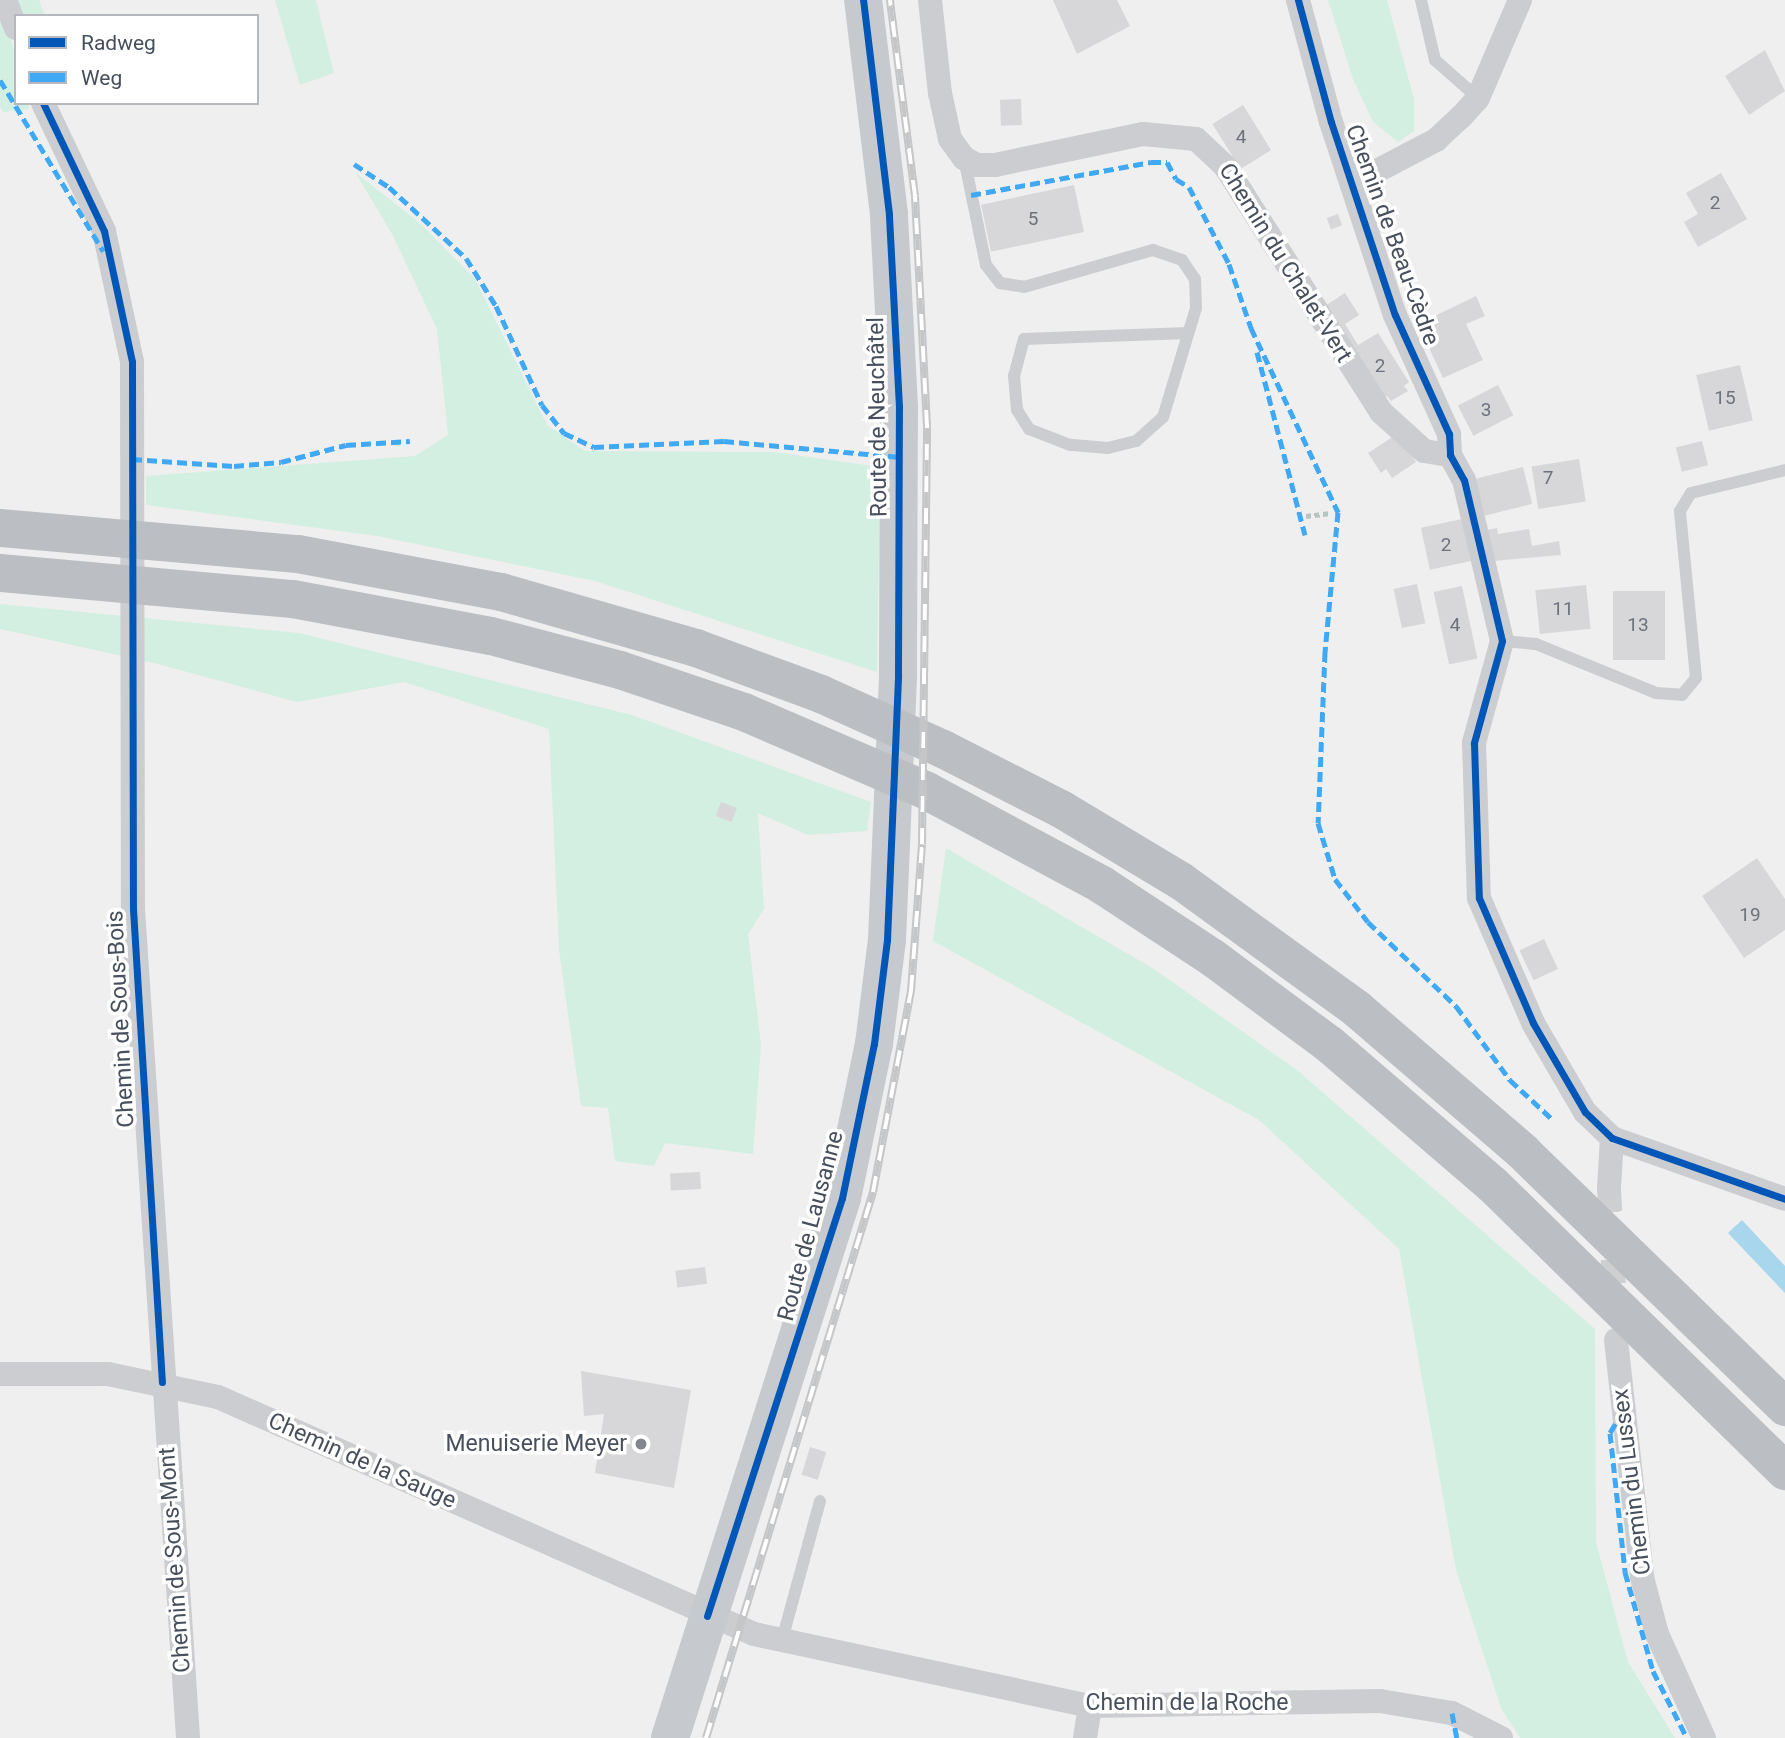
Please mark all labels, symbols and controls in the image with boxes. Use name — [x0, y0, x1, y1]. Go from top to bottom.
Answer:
legend — [14, 14, 259, 105]
text: Radweg — [81, 31, 156, 55]
text: Weg — [81, 66, 122, 90]
street label: Chemin de Beau-Cèdre — [1339, 121, 1445, 349]
house number: 4 — [1236, 126, 1246, 148]
street label: Chemin du Chalet-Vert — [1213, 158, 1357, 368]
house number: 2 — [1710, 192, 1720, 214]
house number: 5 — [1028, 208, 1038, 230]
street label: Route de Neuchâtel — [862, 317, 894, 517]
house number: 2 — [1375, 355, 1385, 377]
house number: 15 — [1714, 387, 1736, 409]
house number: 3 — [1481, 399, 1491, 421]
house number: 7 — [1543, 467, 1553, 489]
house number: 2 — [1441, 534, 1451, 556]
house number: 11 — [1552, 598, 1574, 620]
house number: 4 — [1450, 614, 1460, 636]
house number: 13 — [1627, 614, 1649, 636]
house number: 19 — [1739, 904, 1761, 926]
street label: Chemin de Sous-Bois — [102, 910, 140, 1128]
street label: Route de Lausanne — [772, 1128, 850, 1324]
street label: Chemin du Lussex — [1607, 1387, 1657, 1577]
street label: Chemin de la Sauge — [264, 1407, 460, 1515]
place label: Menuiserie Meyer — [446, 1430, 627, 1458]
marker: Menuiserie Meyer — [633, 1436, 649, 1452]
street label: Chemin de Sous-Mont — [153, 1446, 197, 1674]
street label: Chemin de la Roche — [1086, 1689, 1288, 1717]

